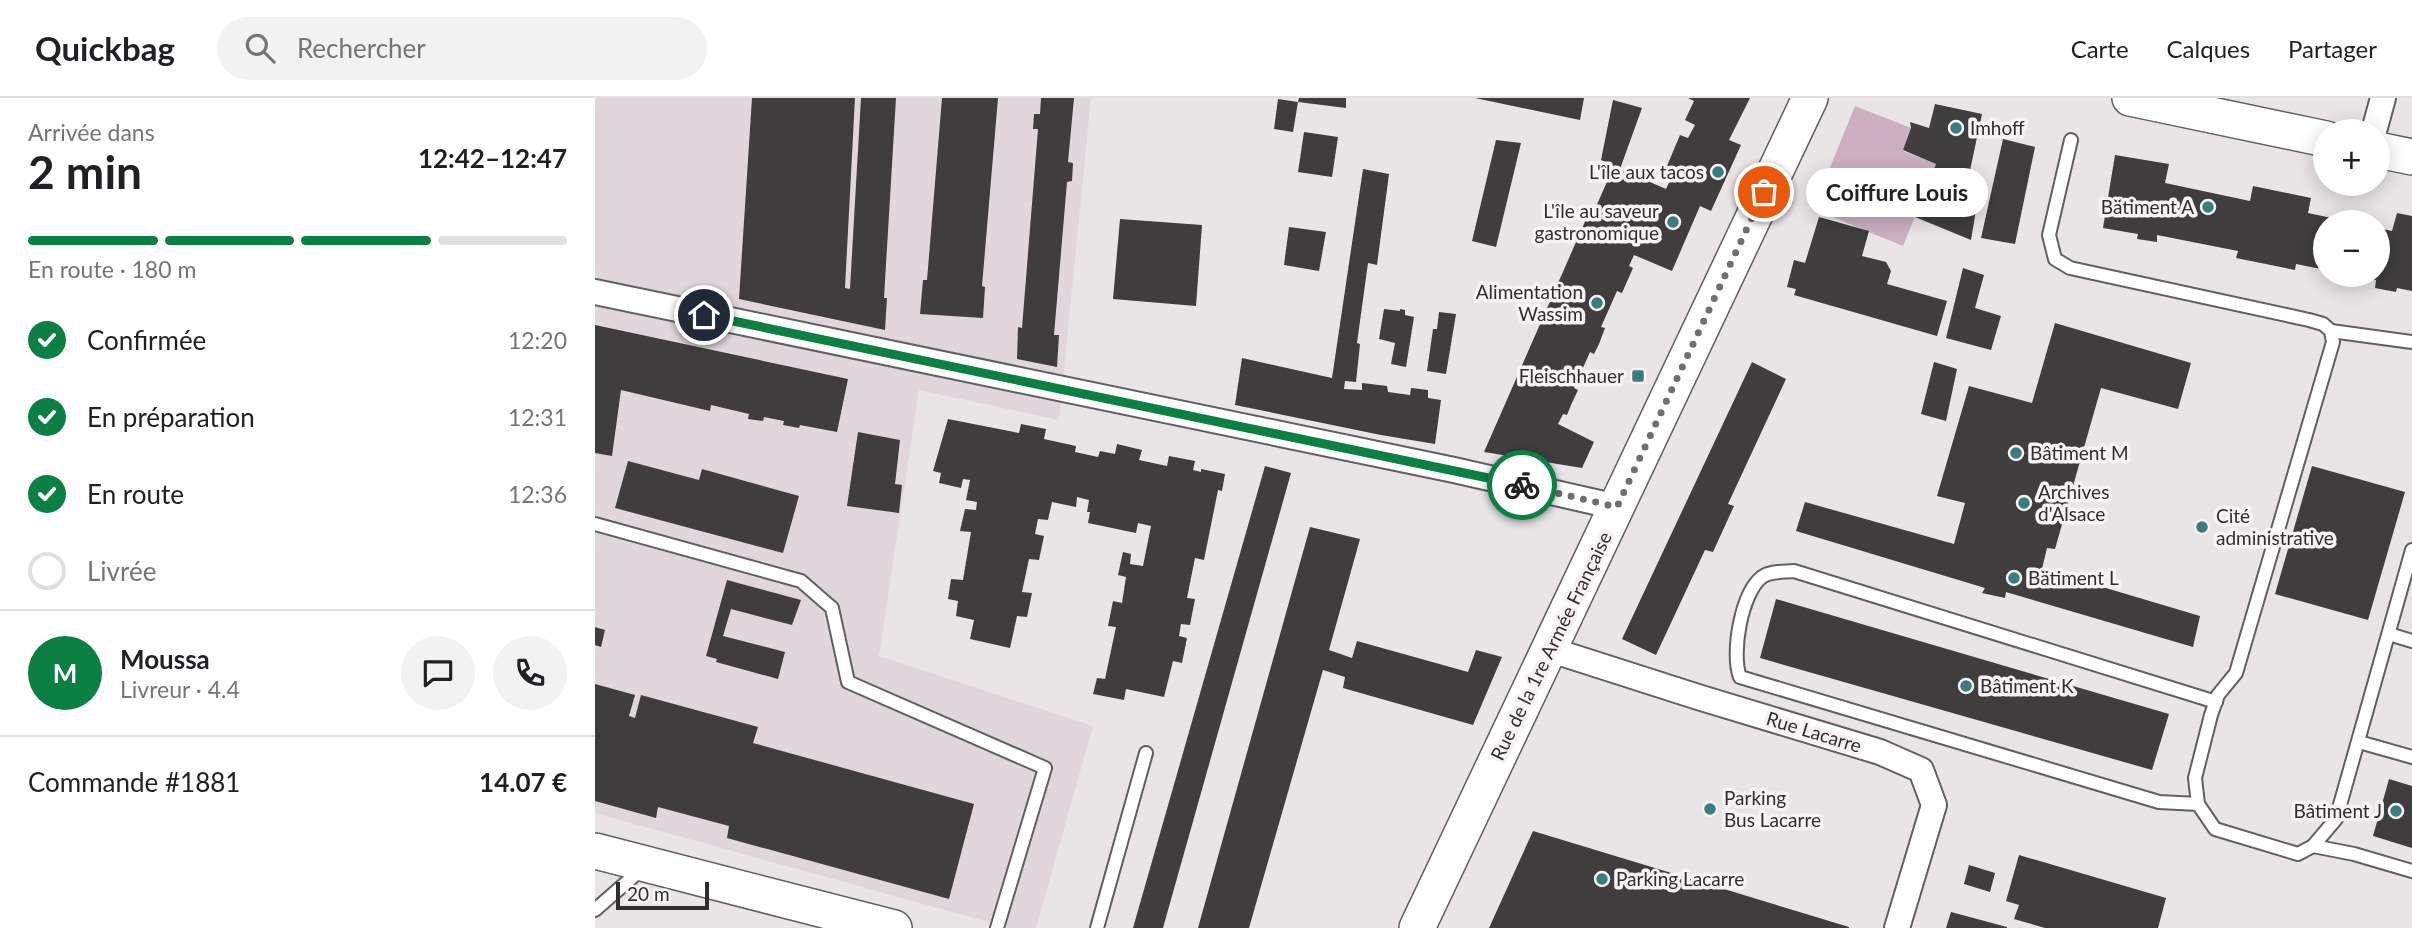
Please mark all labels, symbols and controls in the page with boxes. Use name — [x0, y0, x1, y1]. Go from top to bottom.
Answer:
search box — [217, 17, 707, 80]
text: Quickbag — [35, 28, 175, 68]
icon: search — [241, 29, 279, 67]
text: Rechercher — [297, 32, 426, 64]
text: Carte — [2071, 34, 2129, 63]
text: Calques — [2167, 34, 2250, 63]
text: Partager — [2288, 34, 2377, 63]
place label: Imhoff — [1970, 116, 2025, 139]
text: Arrivée dans — [28, 118, 155, 146]
map controls — [2313, 119, 2390, 287]
button: + — [2313, 119, 2390, 196]
marker: Imhoff — [1948, 120, 1964, 136]
text: 12:42–12:47 — [418, 142, 567, 174]
text: 2 min — [28, 144, 142, 199]
place label: L'île aux tacos — [1589, 160, 1704, 183]
pin — [1734, 162, 1794, 222]
marker: L'île aux tacos — [1710, 164, 1726, 180]
callout: Coiffure Louis — [1806, 168, 1988, 217]
icon: bag — [1745, 173, 1783, 211]
text: Coiffure Louis — [1826, 178, 1968, 206]
place label: Bätiment A — [2101, 195, 2194, 218]
place label: L'île au saveur gastronomique — [1535, 199, 1659, 244]
marker: Bätiment A — [2200, 199, 2216, 215]
button: − — [2313, 210, 2390, 287]
marker: L'île au saveur gastronomique — [1665, 214, 1681, 230]
text: En route · 180 m — [28, 255, 196, 283]
place label: Alimentation Wassim — [1476, 280, 1583, 325]
pin — [674, 285, 734, 345]
marker: Alimentation Wassim — [1589, 295, 1605, 311]
icon: home — [685, 296, 723, 334]
icon: check — [28, 321, 66, 359]
text: Confirmée — [87, 324, 206, 356]
text: 12:20 — [508, 326, 567, 354]
place label: Fleischhauer — [1519, 364, 1624, 387]
marker: Fleischhauer — [1630, 368, 1646, 384]
icon: check — [28, 398, 66, 436]
text: En préparation — [87, 401, 255, 433]
text: 12:31 — [508, 403, 567, 431]
place label: Bâtiment M — [2030, 441, 2129, 464]
marker: Bâtiment M — [2008, 445, 2024, 461]
courier — [1487, 450, 1557, 520]
icon: bike — [1503, 466, 1541, 504]
icon: check — [28, 475, 66, 513]
text: En route — [87, 478, 184, 510]
text: 12:36 — [508, 480, 567, 508]
place label: Archives d'Alsace — [2038, 480, 2109, 525]
marker: Archives d'Alsace — [2016, 495, 2032, 511]
place label: Cité administrative — [2216, 504, 2334, 549]
marker: Cité administrative — [2194, 519, 2210, 535]
street label: Rue de la 1re Armée Française — [1485, 528, 1616, 764]
text: Livrée — [87, 555, 156, 587]
place label: Bätiment L — [2028, 566, 2119, 589]
marker: Bätiment L — [2006, 570, 2022, 586]
button: chat — [401, 636, 475, 710]
button: phone — [493, 636, 567, 710]
text: Moussa — [120, 643, 210, 675]
text: M — [53, 657, 77, 689]
place label: Bâtiment K — [1980, 674, 2074, 697]
text: Livreur · 4.4 — [120, 675, 240, 703]
marker: Bâtiment K — [1958, 678, 1974, 694]
street label: Rue Lacarre — [1764, 706, 1864, 757]
text: Commande #1881 — [28, 766, 240, 798]
text: 14.07 € — [479, 766, 567, 798]
place label: Parking Bus Lacarre — [1724, 786, 1821, 831]
place label: Bâtiment J — [2294, 799, 2382, 822]
marker: Parking Bus Lacarre — [1702, 801, 1718, 817]
marker: Bâtiment J — [2388, 803, 2404, 819]
place label: Parking Lacarre — [1616, 867, 1744, 890]
marker: Parking Lacarre — [1594, 871, 1610, 887]
scale bar — [616, 879, 709, 911]
text: 20 m — [627, 882, 670, 905]

